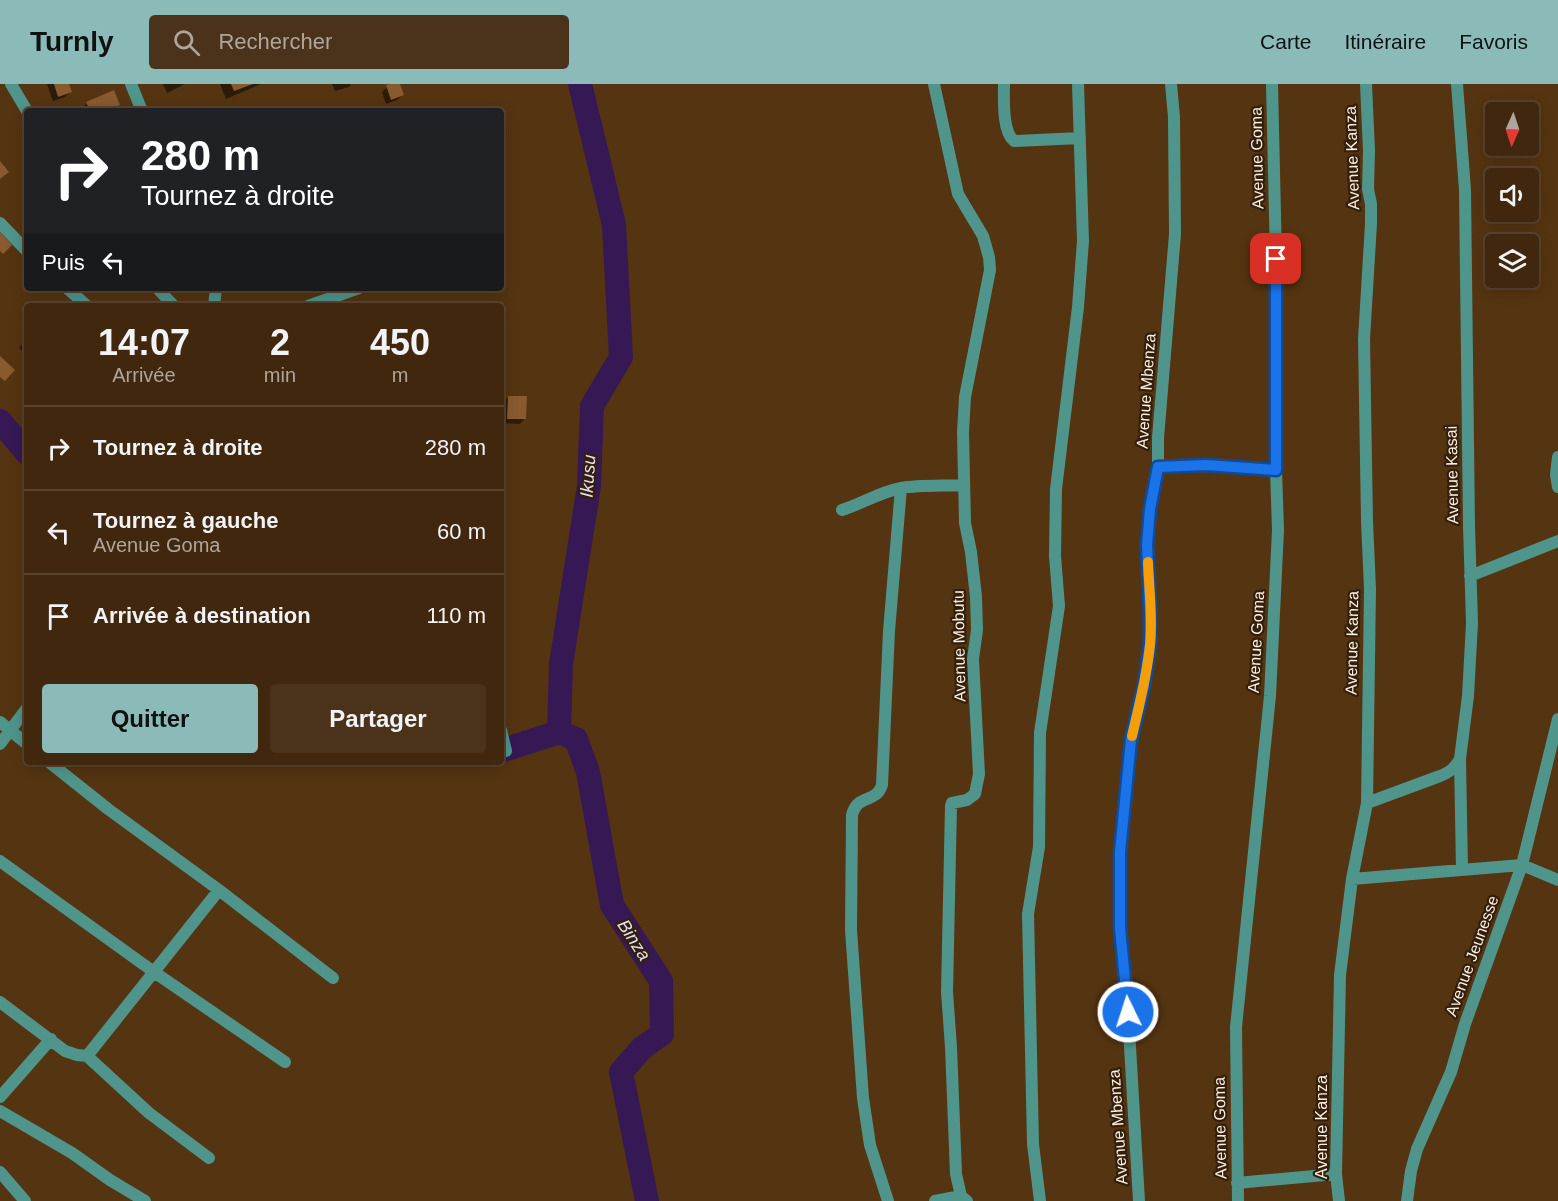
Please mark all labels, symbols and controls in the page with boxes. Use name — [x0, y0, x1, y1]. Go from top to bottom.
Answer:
search box — [149, 15, 569, 69]
text: Turnly — [30, 26, 113, 57]
icon: search — [170, 26, 203, 59]
text: Rechercher — [218, 29, 332, 54]
text: Carte — [1260, 30, 1311, 53]
text: Itinéraire — [1344, 30, 1426, 53]
text: Favoris — [1459, 30, 1528, 53]
north arrow — [1485, 102, 1539, 156]
map controls — [1485, 102, 1539, 288]
street label: Avenue Kanza — [1342, 106, 1362, 210]
street label: Avenue Goma — [1248, 107, 1266, 209]
icon: right — [42, 132, 120, 210]
text: 280 m — [141, 132, 260, 179]
button: sound — [1485, 168, 1539, 222]
text: Tournez à droite — [141, 181, 335, 211]
pin — [1250, 233, 1301, 284]
button: layers — [1485, 234, 1539, 288]
icon: arrive — [1259, 242, 1292, 275]
icon: left — [97, 246, 130, 279]
text: Puis — [42, 250, 85, 275]
text: 14:07 — [98, 322, 190, 363]
text: 2 — [270, 322, 290, 363]
text: 450 — [370, 322, 430, 363]
street label: Avenue Mbenza — [1133, 333, 1159, 449]
text: Arrivée — [112, 364, 176, 386]
text: min — [264, 364, 296, 386]
text: m — [392, 364, 408, 386]
street label: Avenue Kasai — [1443, 426, 1461, 524]
icon: right — [42, 432, 75, 465]
text: Tournez à droite — [93, 435, 263, 460]
text: 280 m — [425, 435, 486, 460]
water label: Ikusu — [577, 454, 599, 498]
text: Tournez à gauche — [93, 508, 278, 533]
icon: left — [42, 516, 75, 549]
text: 60 m — [437, 519, 486, 544]
text: Avenue Goma — [93, 534, 221, 556]
street label: Avenue Mobutu — [950, 590, 968, 702]
street label: Avenue Goma — [1245, 591, 1267, 693]
street label: Avenue Kanza — [1343, 591, 1361, 695]
icon: arrive — [42, 600, 75, 633]
text: Arrivée à destination — [93, 603, 311, 628]
text: 110 m — [426, 603, 486, 628]
button: Quitter — [42, 684, 258, 753]
button: Partager — [270, 684, 486, 753]
street label: Avenue Jeunesse — [1442, 893, 1502, 1019]
water label: Binza — [613, 916, 655, 964]
position arrow — [1096, 980, 1160, 1044]
street label: Avenue Mbenza — [1105, 1069, 1131, 1185]
street label: Avenue Kanza — [1313, 1075, 1330, 1179]
street label: Avenue Goma — [1211, 1077, 1229, 1179]

